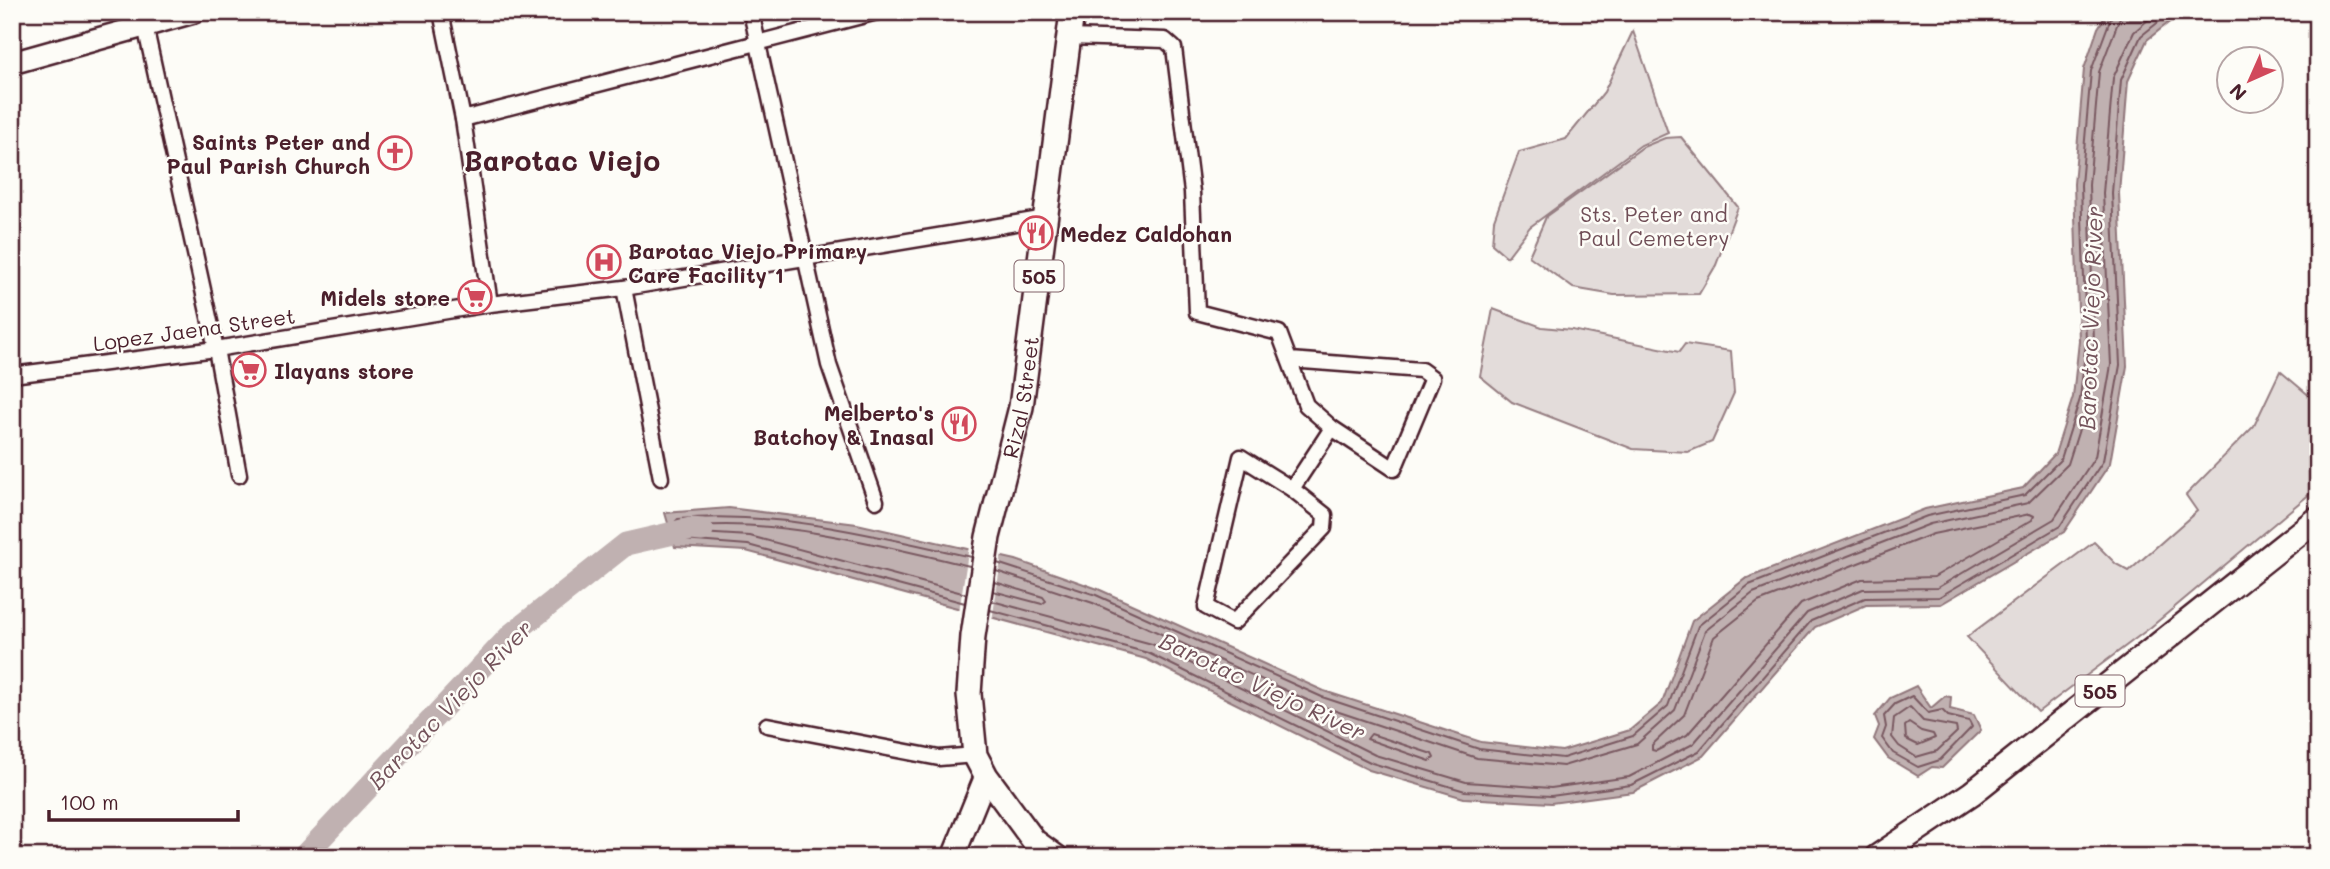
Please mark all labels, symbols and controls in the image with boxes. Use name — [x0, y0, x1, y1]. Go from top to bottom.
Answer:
north arrow — [2214, 46, 2284, 116]
text: N — [2224, 78, 2252, 106]
place label: Saints Peter and Paul Parish Church — [166, 128, 370, 179]
church icon: Saints Peter and Paul Parish Church — [376, 134, 414, 172]
district label: Barotac Viejo — [464, 142, 660, 178]
park label: Sts. Peter and Paul Cemetery — [1579, 200, 1729, 251]
water label: Barotac Viejo River — [2071, 205, 2109, 431]
restaurant icon: Medez Caldohan — [1017, 214, 1055, 252]
place label: Medez Caldohan — [1060, 220, 1232, 247]
place label: Barotac Viejo Primary Care Facility 1 — [628, 237, 867, 289]
hospital icon: Barotac Viejo Primary Care Facility 1 — [585, 243, 623, 281]
road number: 505 — [1014, 260, 1064, 292]
supermarket icon: Midels store — [456, 278, 494, 316]
place label: Midels store — [320, 284, 450, 311]
street label: Lopez Jaena Street — [91, 301, 297, 357]
street label: Rizal Street — [995, 334, 1044, 461]
supermarket icon: Ilayans store — [230, 351, 268, 389]
place label: Ilayans store — [274, 357, 414, 385]
place label: Melberto's Batchoy & Inasal — [753, 399, 934, 451]
restaurant icon: Melberto's Batchoy & Inasal — [940, 405, 978, 443]
water label: Barotac Viejo River — [361, 613, 539, 795]
water label: Barotac Viejo River — [1155, 625, 1371, 747]
road number: 505 — [2076, 676, 2124, 706]
scale bar — [49, 778, 238, 822]
text: 100 m — [60, 788, 119, 815]

